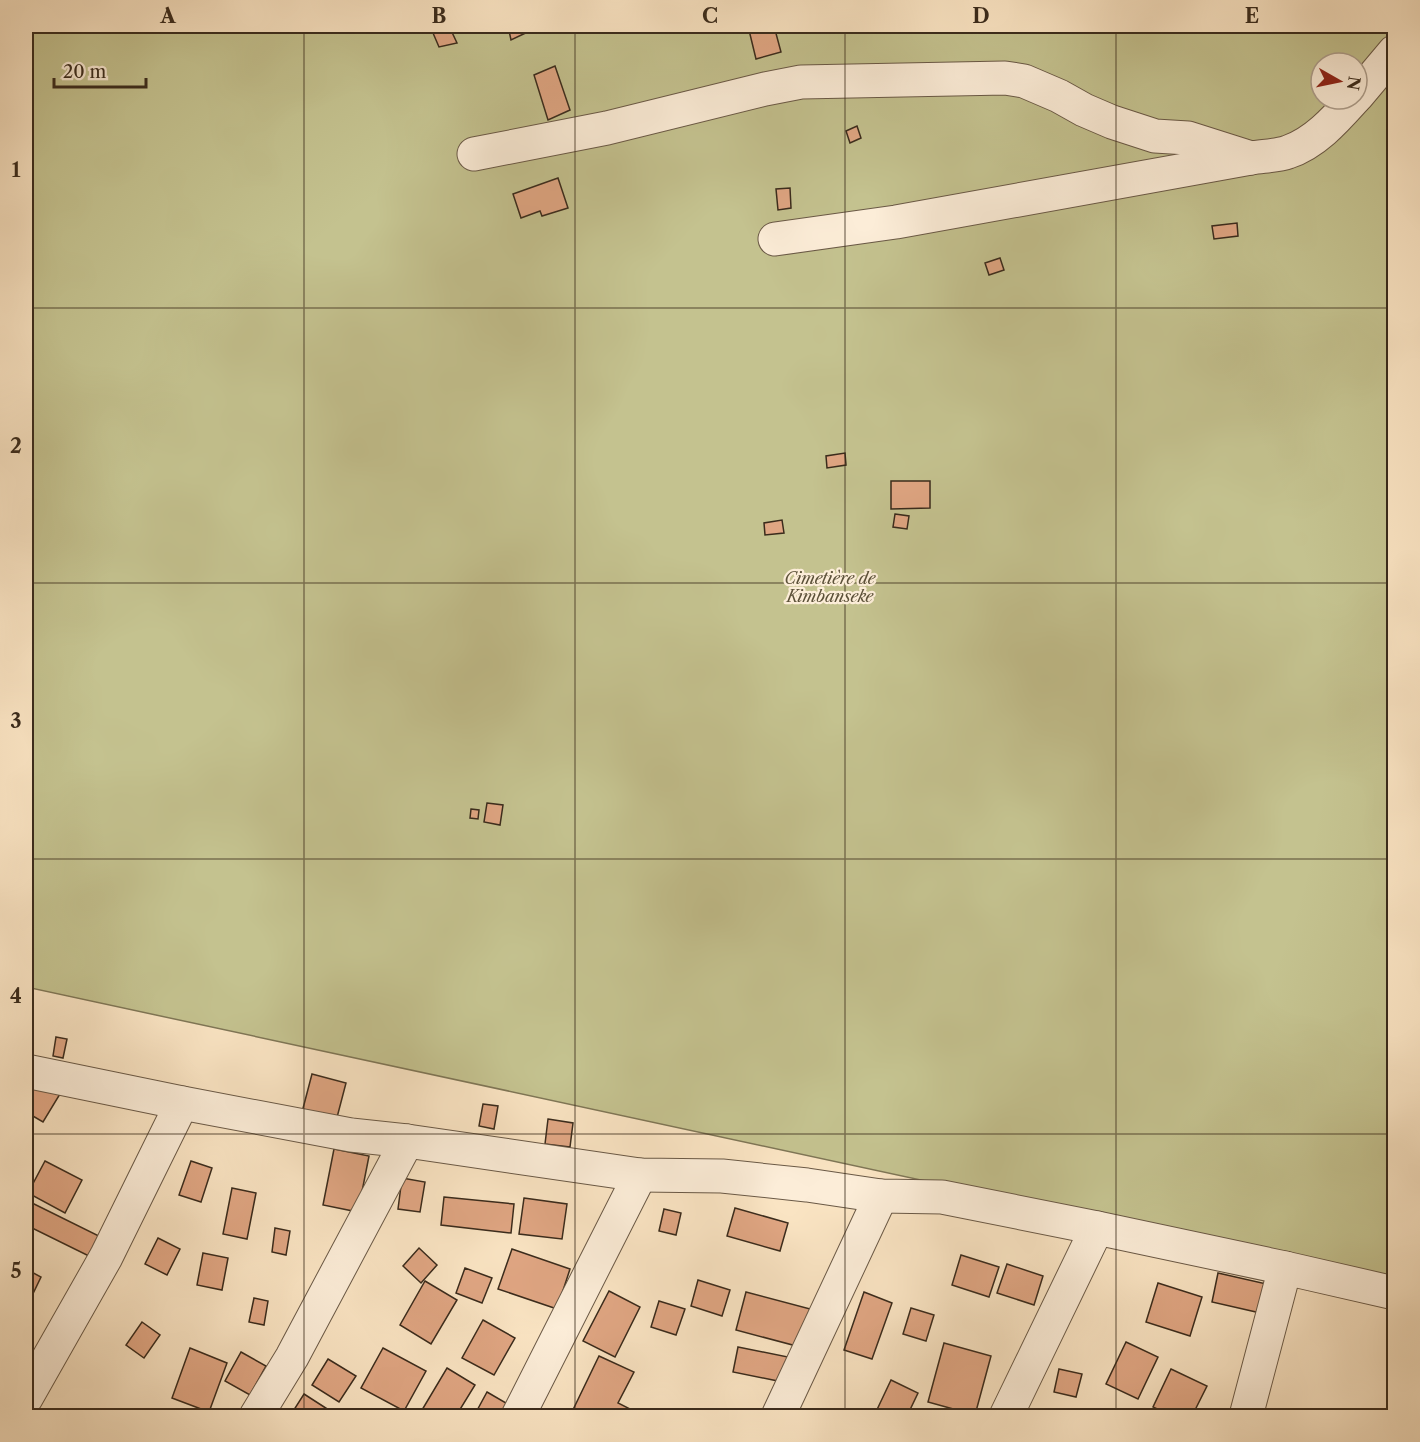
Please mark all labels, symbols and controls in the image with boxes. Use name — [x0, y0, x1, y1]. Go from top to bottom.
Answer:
text: A — [159, 4, 176, 28]
text: B — [432, 4, 447, 28]
text: C — [702, 4, 718, 28]
text: D — [972, 4, 990, 28]
text: E — [1245, 4, 1259, 28]
scale bar — [54, 51, 146, 89]
north arrow — [1309, 51, 1369, 111]
text: 20 m — [63, 61, 107, 83]
text: N — [1343, 75, 1365, 92]
text: 1 — [12, 158, 21, 182]
text: 2 — [10, 434, 22, 458]
park label: Cimetière de Kimbanseke — [785, 568, 877, 606]
text: 3 — [10, 709, 22, 733]
text: 4 — [10, 984, 22, 1008]
text: 5 — [10, 1259, 22, 1283]

